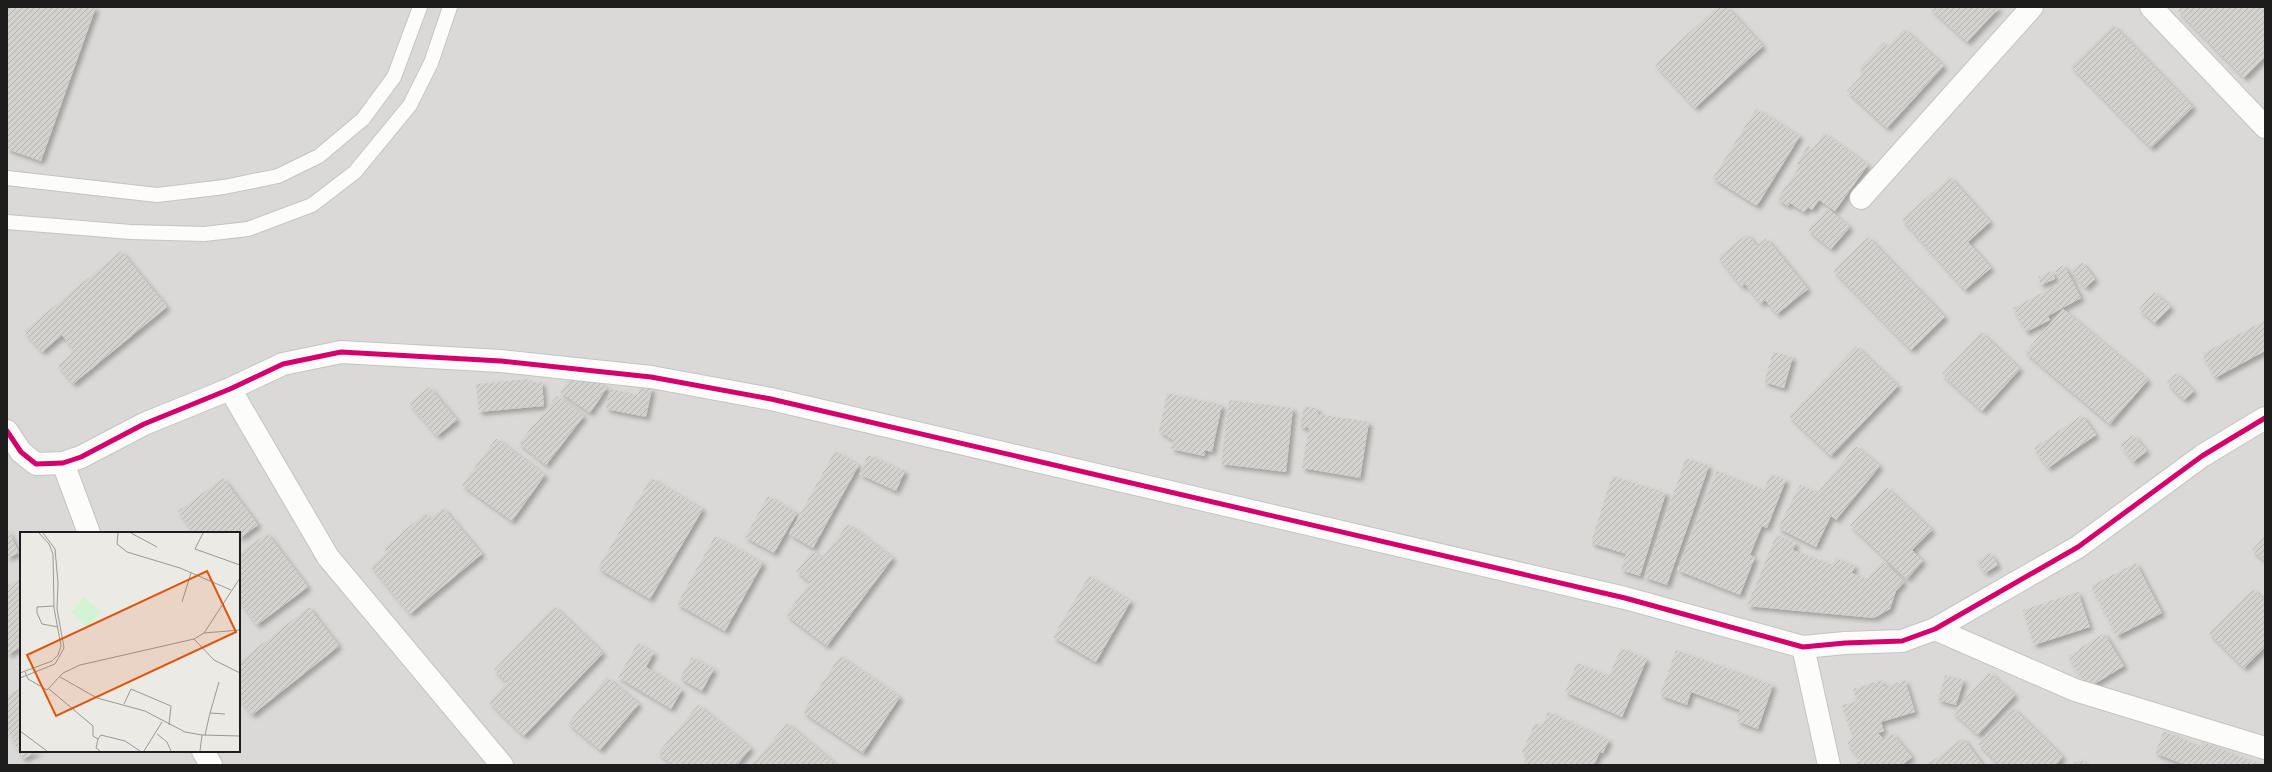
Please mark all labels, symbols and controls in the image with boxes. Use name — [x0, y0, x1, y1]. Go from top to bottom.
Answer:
inset map — [20, 532, 240, 752]

